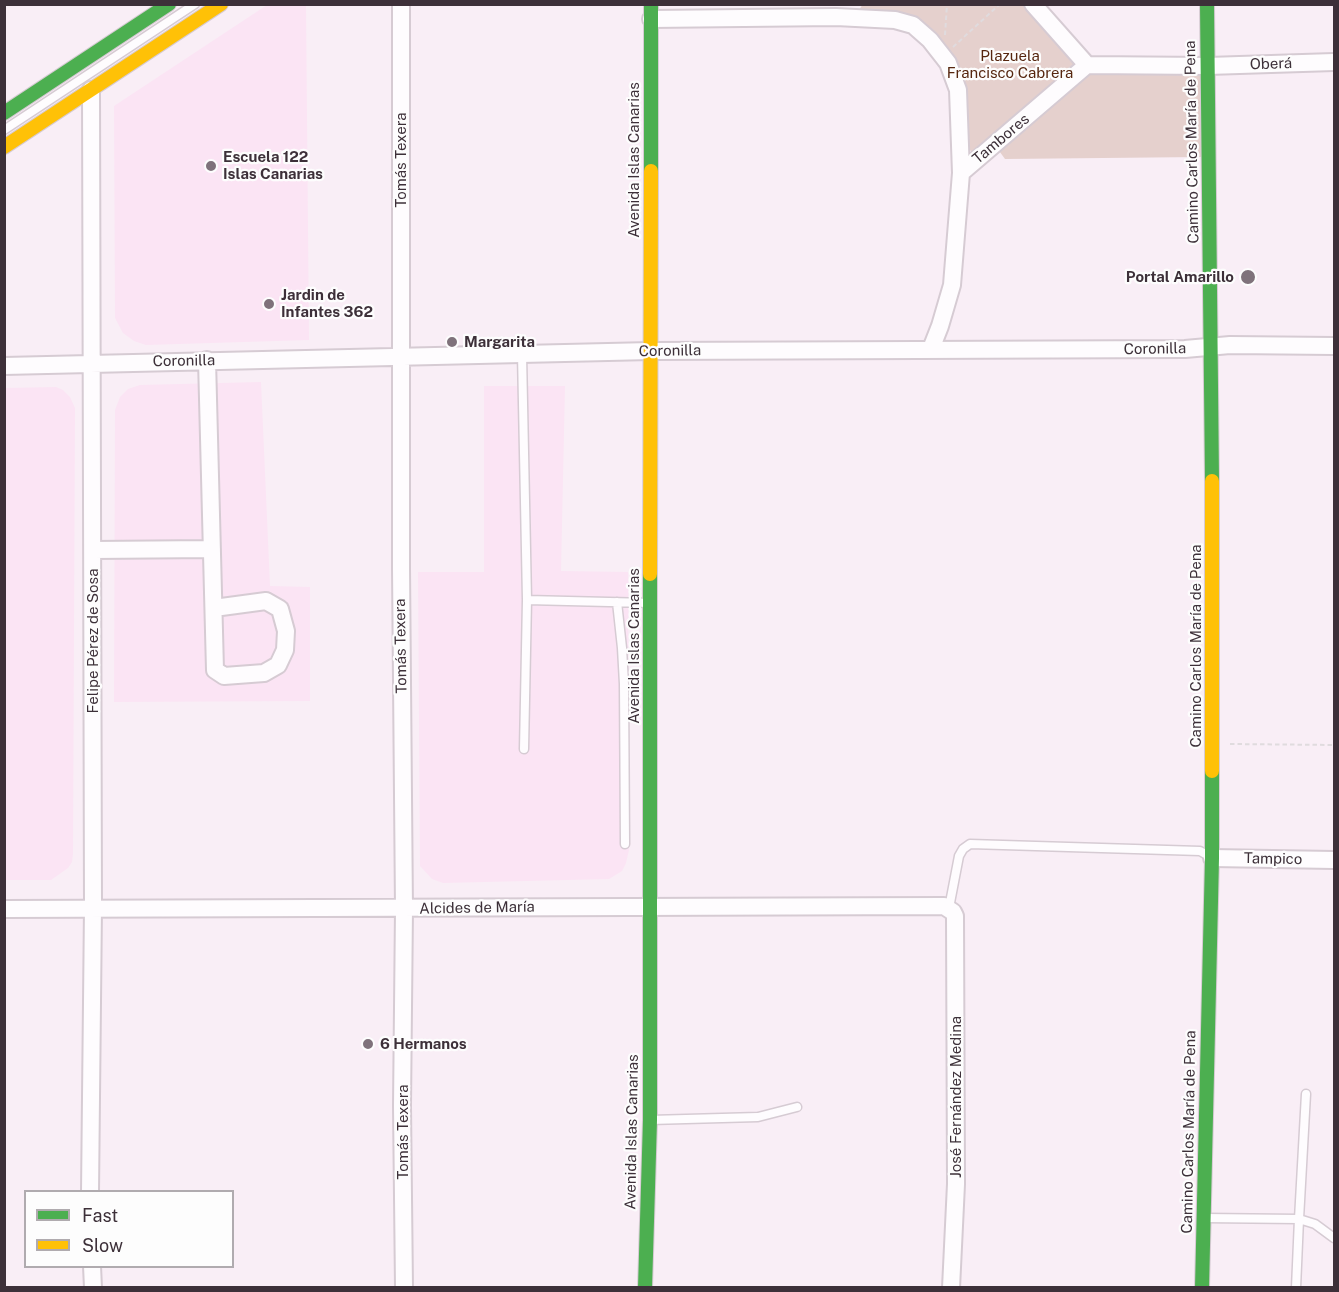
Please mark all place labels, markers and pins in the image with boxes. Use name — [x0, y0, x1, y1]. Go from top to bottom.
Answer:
place label: Escuela 122 Islas Canarias — [223, 148, 323, 183]
marker: Escuela 122 Islas Canarias — [204, 159, 218, 173]
place label: Portal Amarillo — [1126, 268, 1234, 286]
marker: Portal Amarillo — [1239, 268, 1257, 286]
place label: Jardin de Infantes 362 — [281, 286, 373, 321]
marker: Jardin de Infantes 362 — [262, 297, 276, 311]
place label: Margarita — [464, 333, 535, 351]
marker: Margarita — [445, 335, 459, 349]
place label: 6 Hermanos — [380, 1035, 467, 1053]
marker: 6 Hermanos — [361, 1037, 375, 1051]

